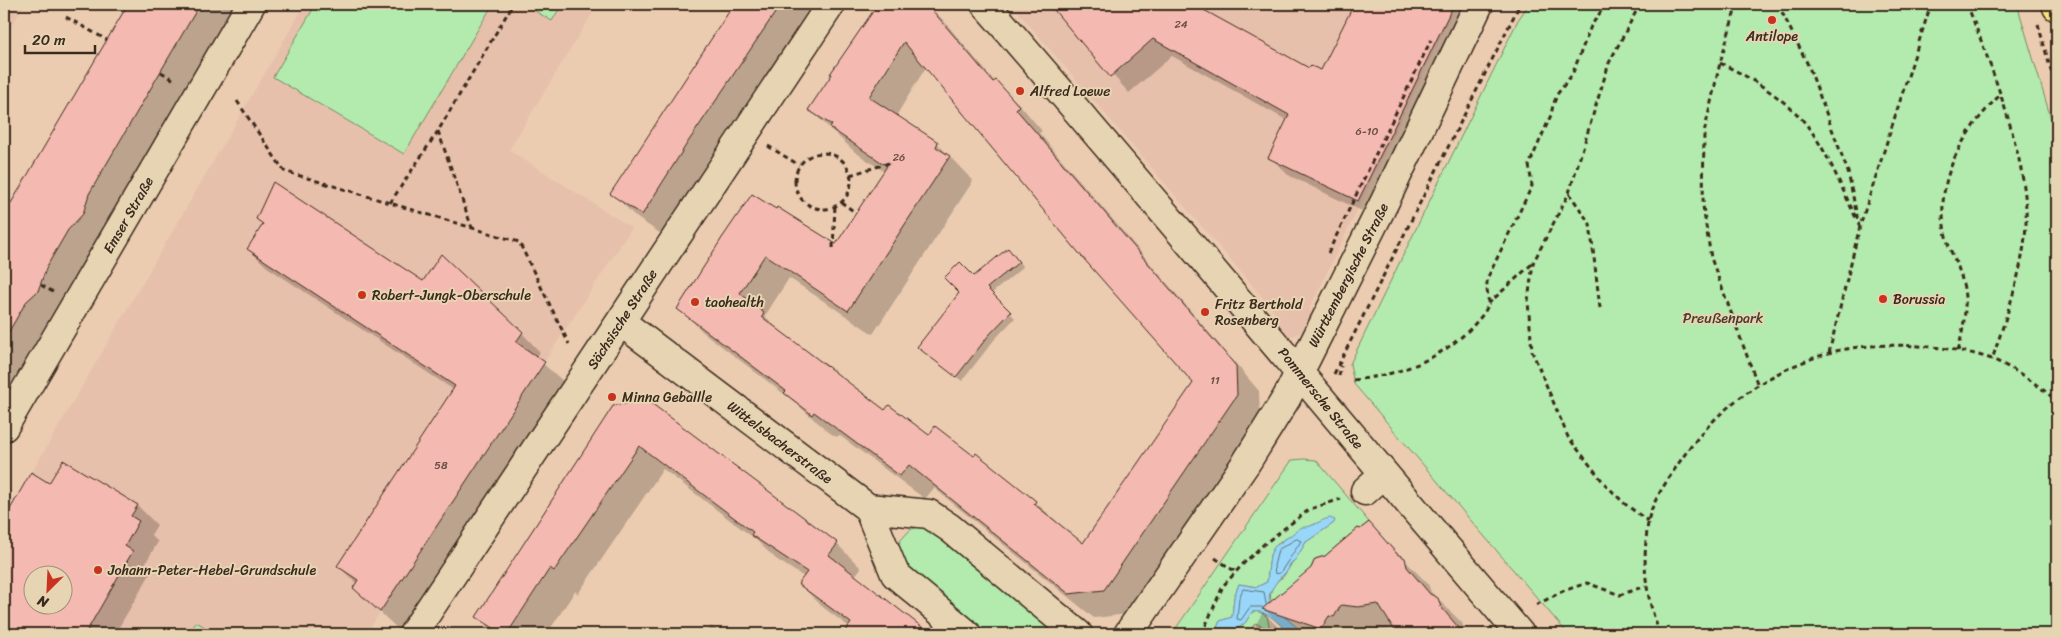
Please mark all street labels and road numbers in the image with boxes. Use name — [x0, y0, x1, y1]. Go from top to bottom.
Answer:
street label: Emser Straße — [96, 172, 161, 259]
street label: Württembergische Straße — [1301, 198, 1396, 352]
street label: Sächsische Straße — [580, 264, 664, 375]
street label: Pommersche Straße — [1271, 342, 1370, 455]
street label: Wittelsbacherstraße — [721, 394, 838, 491]

